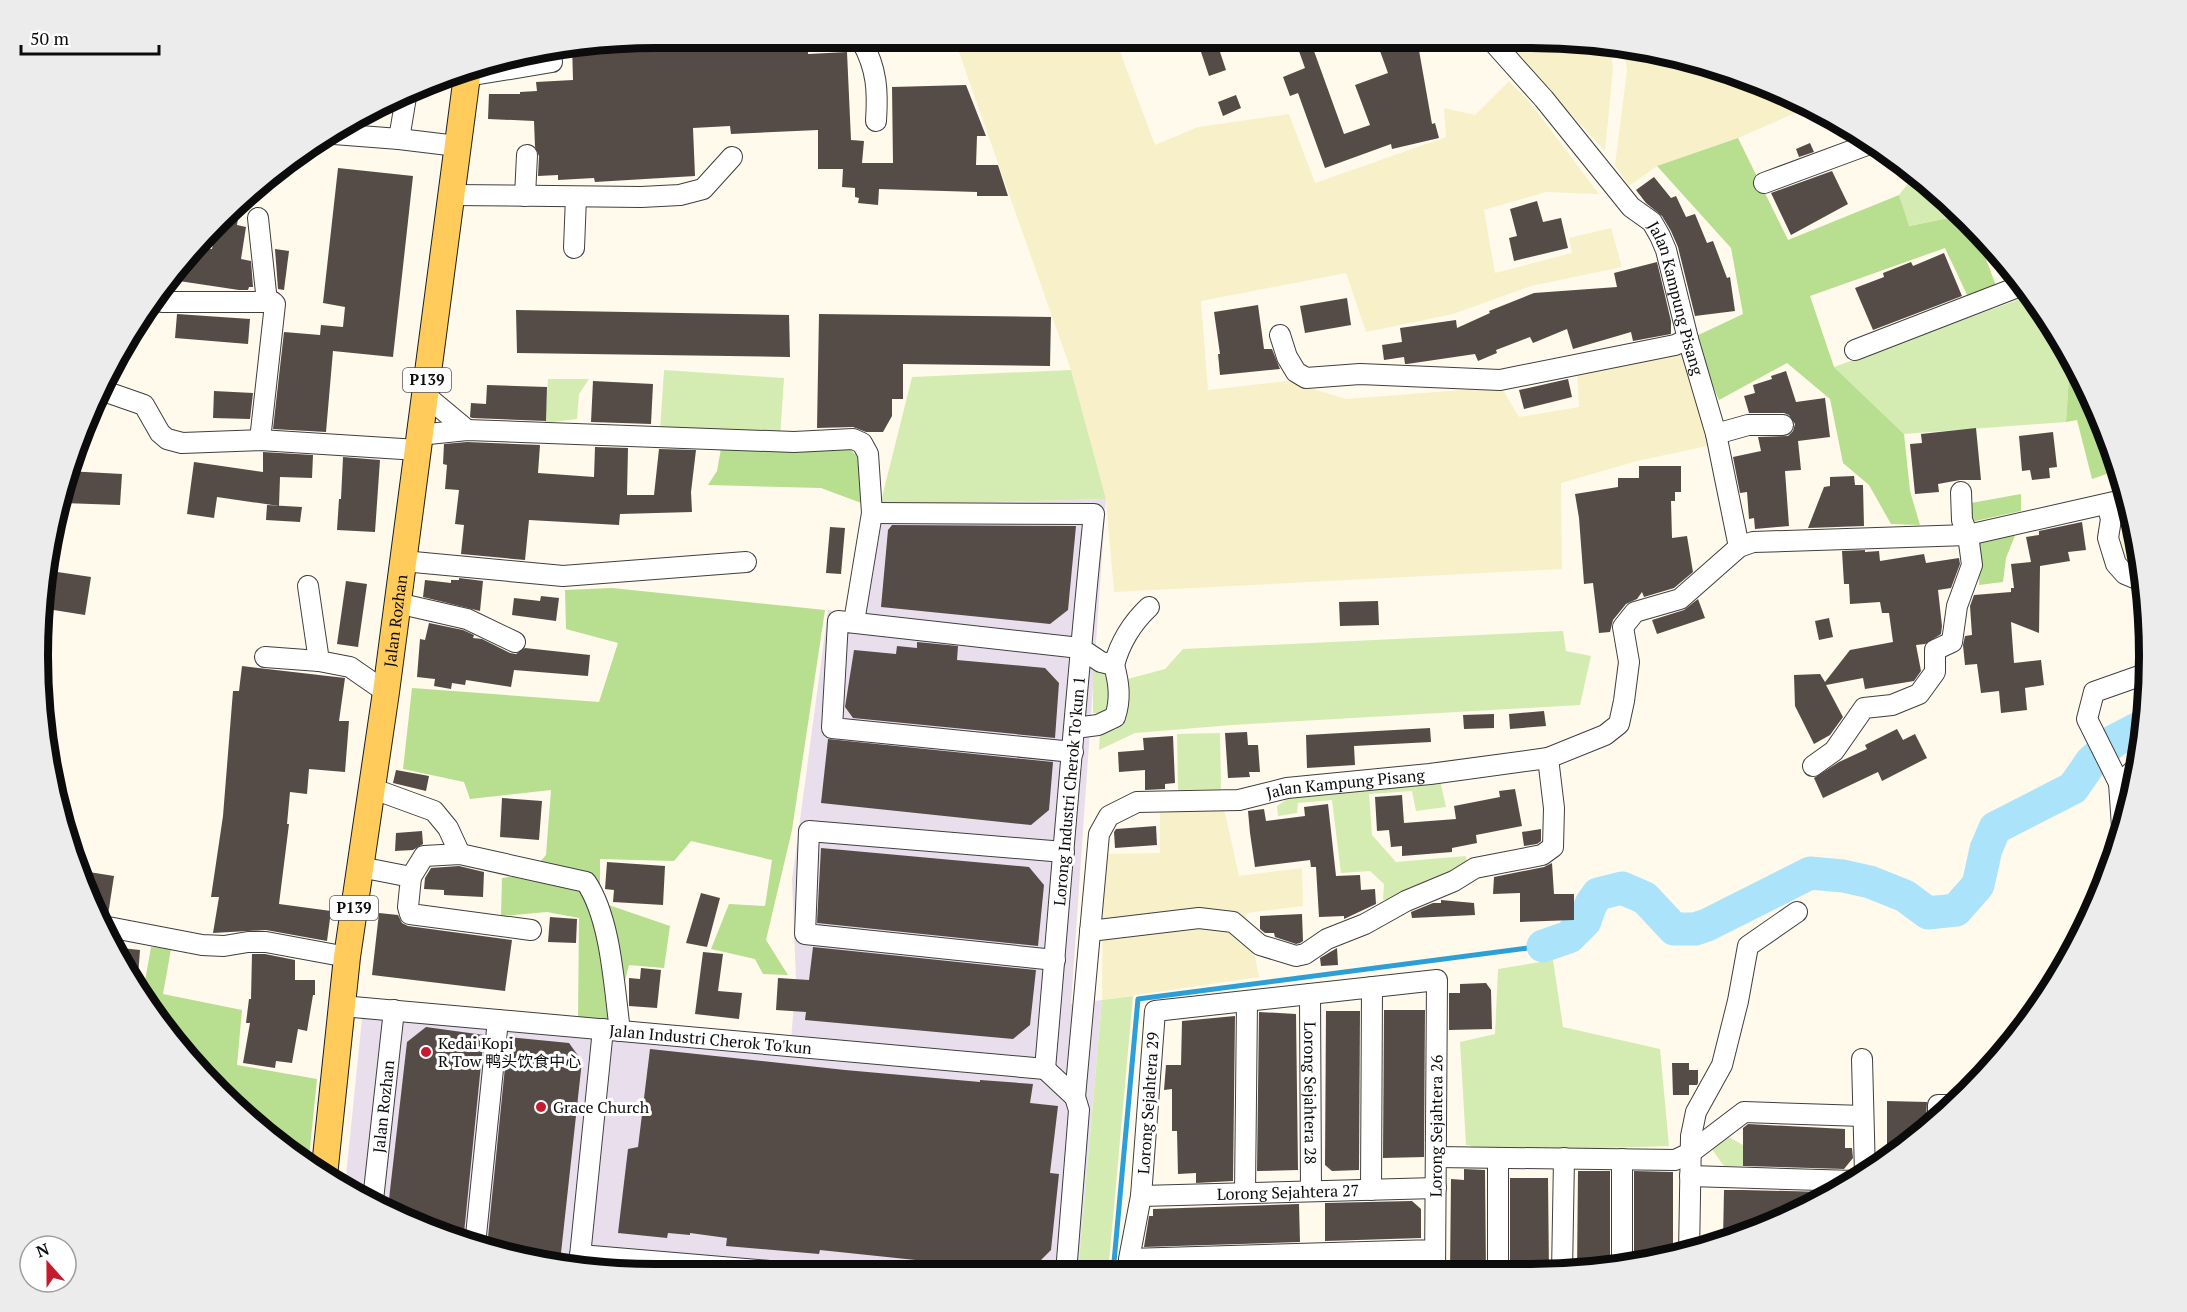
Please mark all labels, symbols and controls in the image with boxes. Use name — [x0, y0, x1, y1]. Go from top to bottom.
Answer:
scale bar — [21, 18, 159, 56]
text: 50 m — [30, 26, 70, 50]
street label: Jalan Kampung Pisang — [1643, 217, 1709, 378]
road number: P139 — [403, 368, 451, 392]
street label: Jalan Rozhan — [378, 573, 412, 668]
street label: Lorong Industri Cherok To'kun 1 — [1048, 675, 1090, 907]
street label: Jalan Kampung Pisang — [1264, 764, 1426, 804]
road number: P139 — [330, 896, 378, 920]
street label: Jalan Industri Cherok To'kun — [608, 1019, 813, 1059]
street label: Lorong Sejahtera 28 — [1299, 1022, 1322, 1164]
street label: Lorong Sejahtera 29 — [1132, 1031, 1164, 1175]
place label: Kedai Kopi R Tow 鸭头饮食中心 — [438, 1032, 581, 1072]
marker: Kedai Kopi R Tow 鸭头饮食中心 — [419, 1045, 433, 1059]
street label: Lorong Sejahtera 26 — [1425, 1054, 1447, 1197]
street label: Jalan Rozhan — [367, 1059, 399, 1154]
place label: Grace Church — [553, 1096, 650, 1118]
marker: Grace Church — [534, 1100, 548, 1114]
street label: Lorong Sejahtera 27 — [1216, 1179, 1359, 1205]
north arrow — [18, 1234, 78, 1294]
text: N — [33, 1238, 52, 1262]

